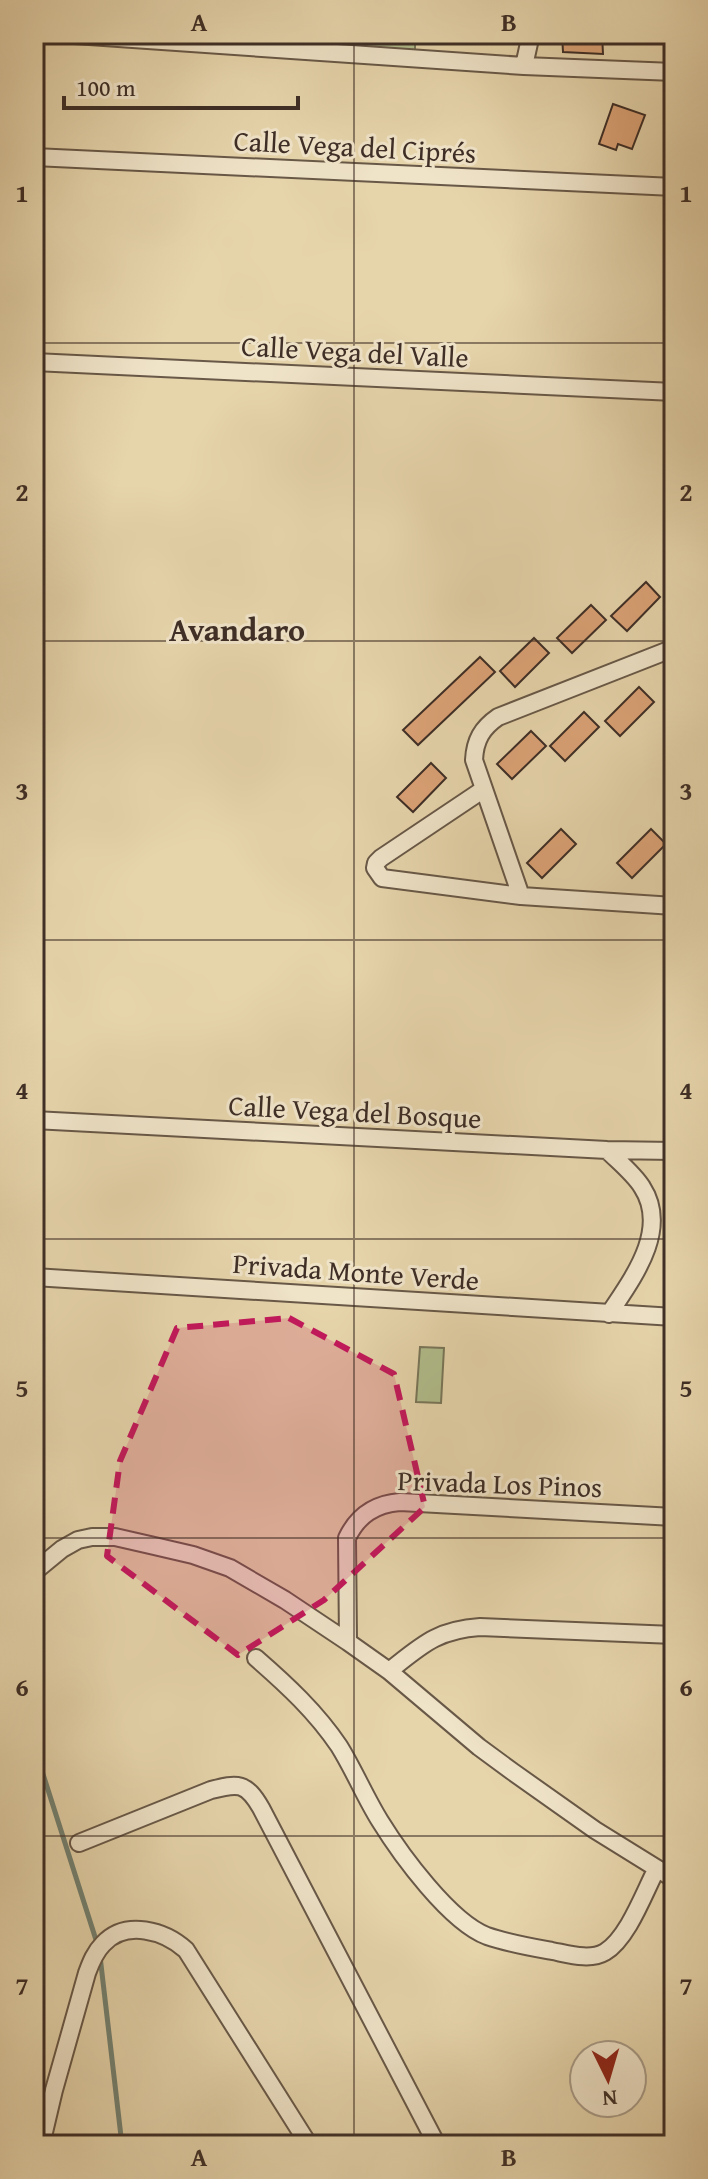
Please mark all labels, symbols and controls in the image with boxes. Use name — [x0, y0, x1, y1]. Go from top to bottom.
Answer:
text: A — [191, 2, 208, 41]
text: B — [501, 2, 517, 41]
scale bar — [64, 60, 298, 110]
text: 100 m — [76, 70, 136, 105]
street label: Calle Vega del Ciprés — [233, 119, 477, 173]
text: 1 — [15, 173, 29, 212]
text: 1 — [679, 173, 693, 212]
street label: Calle Vega del Valle — [240, 325, 470, 377]
text: 2 — [15, 472, 29, 511]
text: 2 — [679, 472, 693, 511]
district label: Avandaro — [169, 606, 305, 653]
text: 3 — [15, 771, 29, 810]
text: 3 — [679, 771, 693, 810]
text: 4 — [15, 1070, 29, 1109]
text: 4 — [679, 1070, 693, 1109]
street label: Calle Vega del Bosque — [228, 1084, 482, 1138]
street label: Privada Monte Verde — [231, 1242, 481, 1300]
text: 5 — [15, 1368, 29, 1407]
text: 5 — [679, 1368, 693, 1407]
street label: Privada Los Pinos — [397, 1459, 603, 1507]
text: 6 — [15, 1667, 29, 1706]
text: 6 — [679, 1667, 693, 1706]
text: 7 — [15, 1966, 29, 2005]
text: 7 — [679, 1966, 693, 2005]
north arrow — [568, 2039, 648, 2119]
text: N — [601, 2082, 618, 2116]
text: A — [191, 2137, 208, 2176]
text: B — [501, 2137, 517, 2176]

